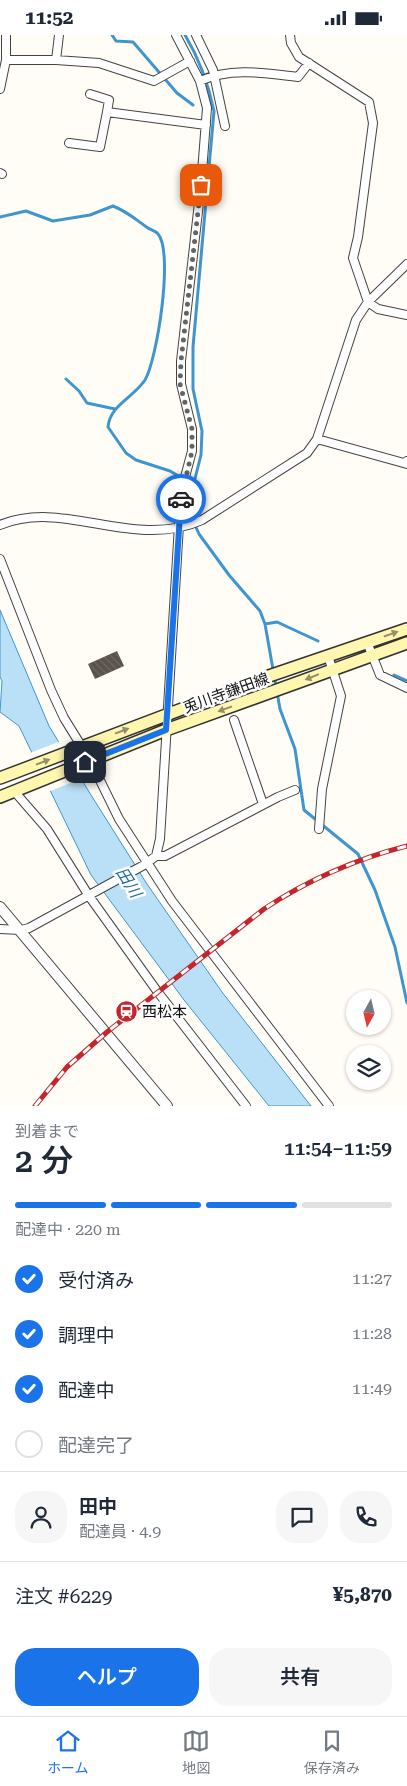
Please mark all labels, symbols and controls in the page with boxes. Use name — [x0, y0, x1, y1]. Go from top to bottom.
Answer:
text: 11:52 — [25, 6, 74, 29]
pin — [180, 164, 222, 206]
icon: bag — [187, 171, 215, 199]
courier — [156, 474, 206, 524]
icon: car — [167, 485, 195, 513]
one-way arrow — [383, 630, 398, 638]
street label: 兎川寺鎌田線 — [181, 669, 271, 717]
one-way arrow — [304, 673, 319, 681]
one-way arrow — [218, 706, 233, 713]
one-way arrow — [115, 727, 130, 735]
pin — [64, 741, 106, 783]
icon: home — [71, 748, 99, 776]
one-way arrow — [36, 757, 50, 765]
water label: 田川 — [112, 864, 146, 903]
north arrow — [346, 990, 391, 1035]
map controls — [346, 990, 391, 1090]
station icon: 西松本 — [114, 1000, 138, 1024]
place label: 西松本 — [142, 1003, 187, 1021]
button: layers — [346, 1045, 391, 1090]
text: 到着まで — [15, 1122, 79, 1141]
text: 11:54–11:59 — [284, 1137, 392, 1160]
text: 2 分 — [15, 1142, 73, 1180]
text: 配達中 · 220 m — [15, 1220, 121, 1239]
icon: check — [15, 1265, 43, 1293]
text: 受付済み — [58, 1269, 134, 1292]
text: 11:27 — [352, 1269, 392, 1288]
icon: check — [15, 1320, 43, 1348]
text: 調理中 — [58, 1324, 115, 1347]
text: 11:28 — [352, 1324, 392, 1343]
icon: check — [15, 1375, 43, 1403]
text: 配達中 — [58, 1379, 115, 1402]
text: 11:49 — [352, 1379, 392, 1398]
text: 配達完了 — [58, 1434, 134, 1457]
button: person — [15, 1491, 67, 1543]
button: chat — [276, 1491, 328, 1543]
button: phone — [340, 1491, 392, 1543]
text: 田中 — [79, 1495, 117, 1518]
text: 配達員 · 4.9 — [79, 1522, 161, 1541]
text: ¥5,870 — [333, 1583, 392, 1606]
text: 注文 #6229 — [15, 1585, 112, 1608]
button: ヘルプ — [15, 1648, 199, 1706]
button: 共有 — [209, 1648, 392, 1706]
tab: ホーム — [47, 1727, 88, 1777]
tab: 地図 — [182, 1727, 210, 1777]
tab: 保存済み — [304, 1727, 360, 1777]

